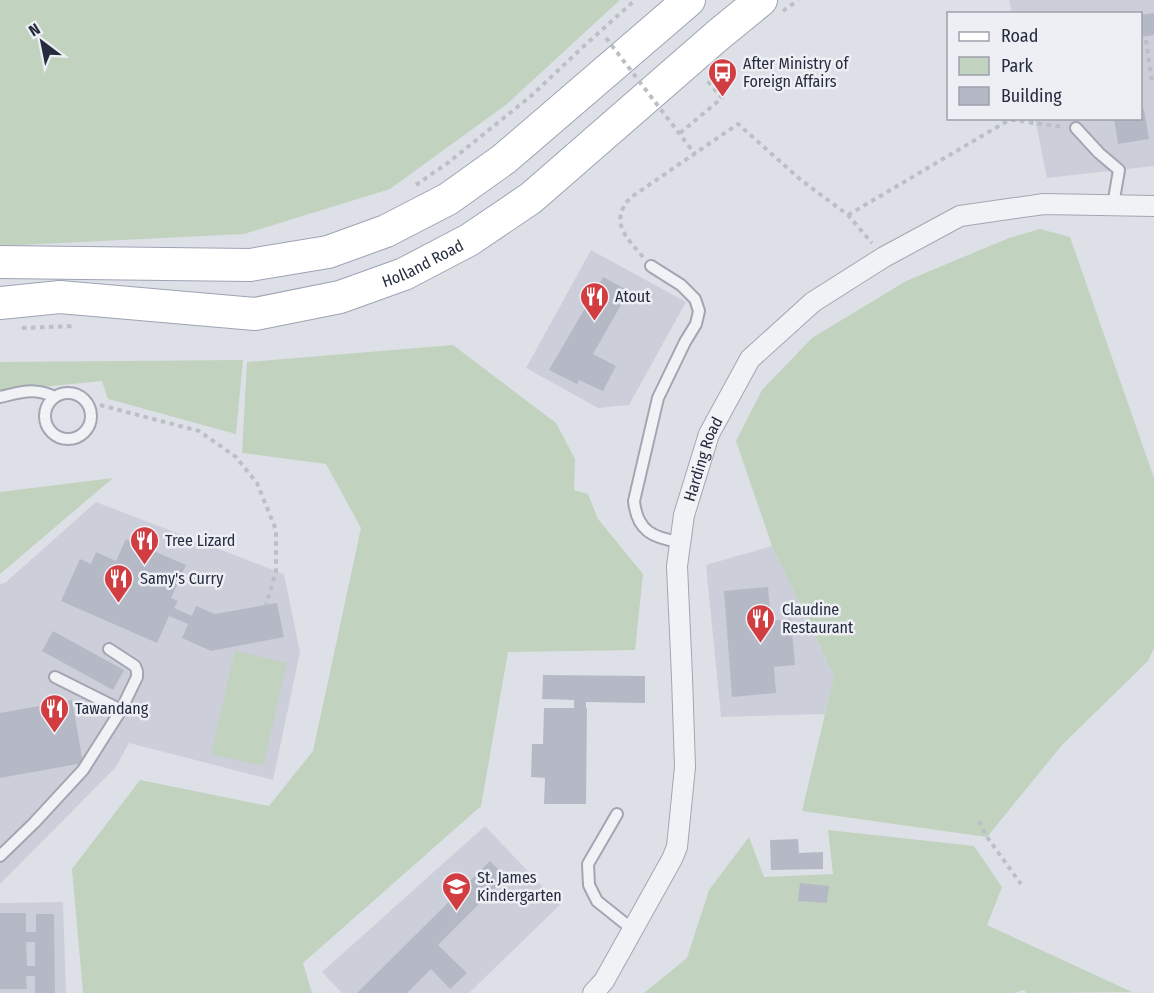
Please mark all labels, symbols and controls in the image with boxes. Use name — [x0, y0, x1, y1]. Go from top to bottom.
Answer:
north arrow — [12, 12, 72, 72]
legend — [947, 12, 1142, 120]
text: N — [25, 19, 43, 40]
text: Road — [1001, 25, 1038, 47]
place label: After Ministry of Foreign Affairs — [743, 54, 849, 91]
text: Park — [1001, 55, 1034, 77]
bus stop icon: After Ministry of Foreign Affairs — [706, 56, 738, 98]
text: Building — [1001, 85, 1062, 107]
street label: Holland Road — [379, 235, 466, 291]
restaurant icon: Atout — [578, 280, 610, 322]
place label: Atout — [615, 287, 651, 306]
street label: Harding Road — [679, 413, 726, 504]
restaurant icon: Tree Lizard — [128, 524, 160, 566]
place label: Tree Lizard — [165, 531, 235, 550]
restaurant icon: Samy's Curry — [103, 562, 135, 604]
place label: Samy's Curry — [140, 569, 224, 588]
place label: Claudine Restaurant — [782, 600, 854, 637]
restaurant icon: Claudine Restaurant — [745, 602, 777, 644]
restaurant icon: Tawandang — [38, 692, 70, 734]
place label: Tawandang — [75, 699, 149, 718]
place label: St. James Kindergarten — [477, 868, 562, 905]
school or university icon: St. James Kindergarten — [440, 870, 472, 912]

